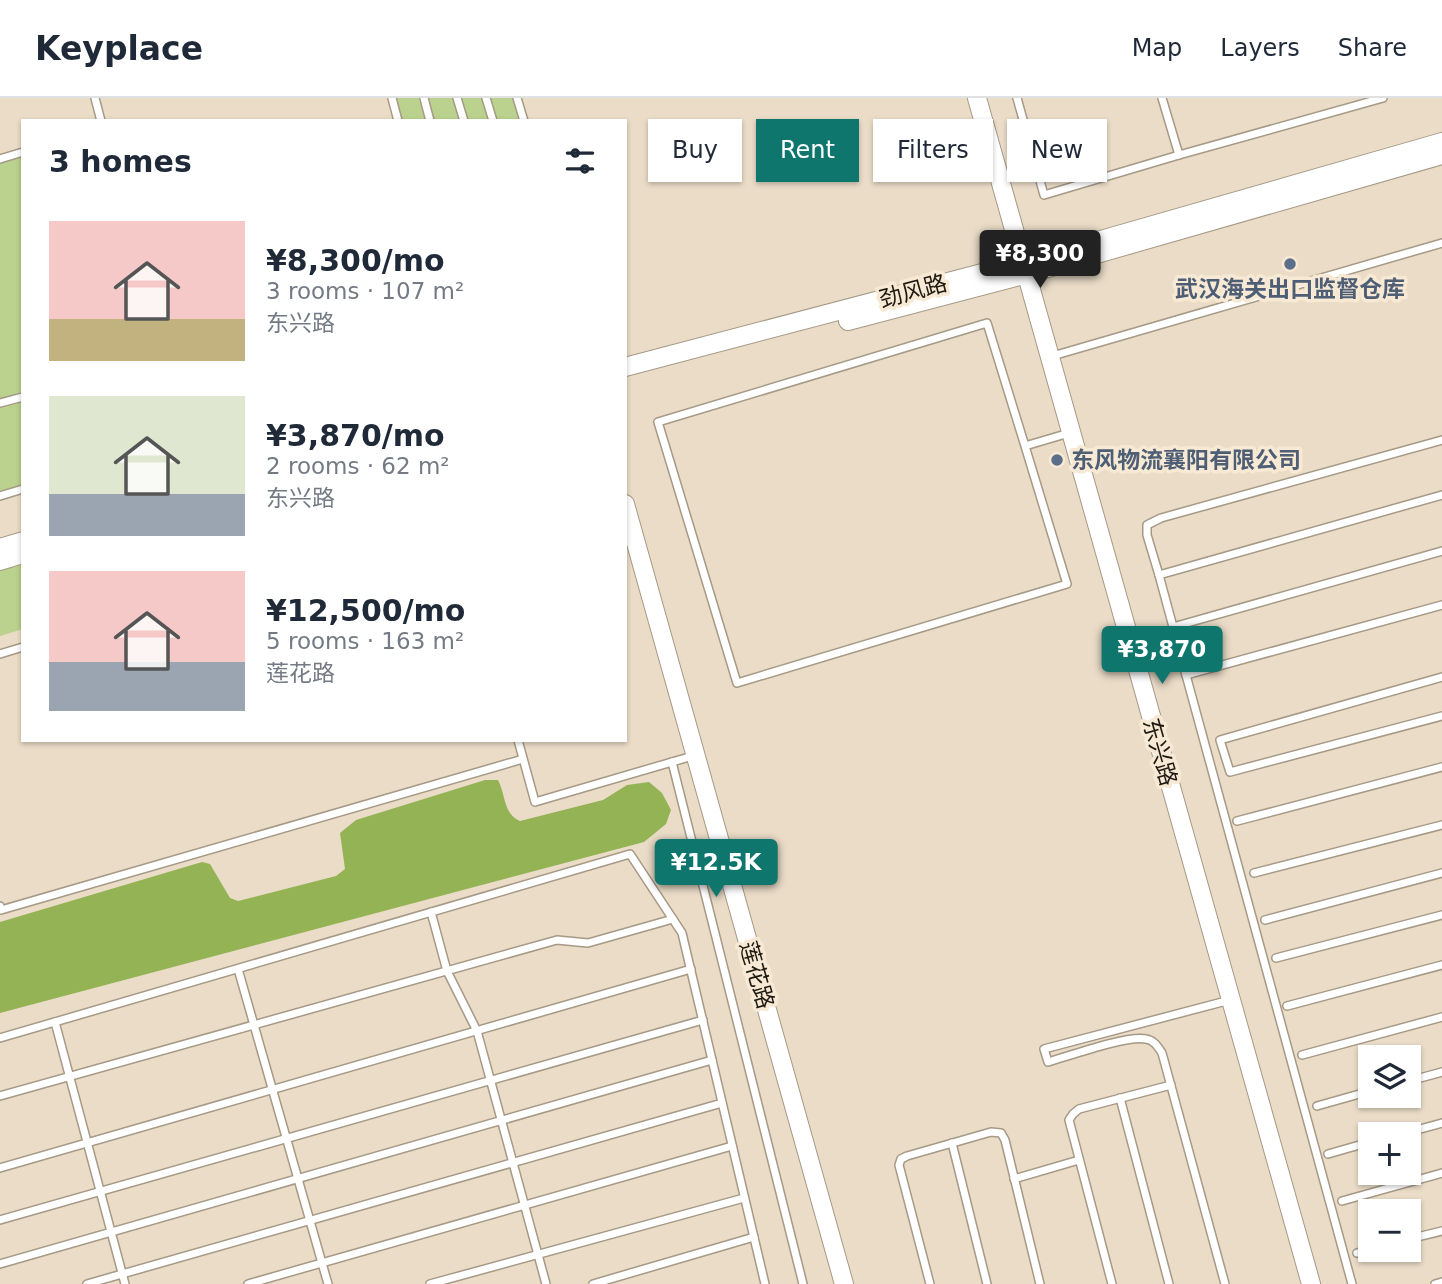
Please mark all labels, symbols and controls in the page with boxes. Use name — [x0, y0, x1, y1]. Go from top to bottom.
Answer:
text: Keyplace — [35, 29, 203, 68]
text: Map — [1132, 34, 1182, 62]
text: Layers — [1220, 34, 1300, 62]
text: Share — [1338, 34, 1407, 62]
chip: Buy — [648, 119, 742, 182]
chip: Rent — [756, 119, 859, 182]
chip: Filters — [873, 119, 993, 182]
chip: New — [1007, 119, 1107, 182]
icon: filters — [561, 142, 599, 180]
text: 3 homes — [49, 144, 192, 179]
pin: ¥8,300 — [983, 230, 1097, 290]
text: ¥8,300 — [996, 240, 1084, 266]
text: ¥8,300/mo — [266, 243, 445, 278]
icon: home — [105, 249, 189, 333]
marker: 武汉海关出口监督仓库 — [1282, 256, 1298, 272]
street label: 劲风路 — [876, 270, 950, 312]
place label: 武汉海关出口监督仓库 — [1175, 276, 1405, 302]
text: 3 rooms · 107 m² — [266, 278, 464, 304]
text: 东兴路 — [266, 310, 335, 336]
text: ¥3,870/mo — [266, 418, 445, 453]
icon: home — [105, 424, 189, 508]
place label: 东风物流襄阳有限公司 — [1071, 447, 1301, 473]
marker: 东风物流襄阳有限公司 — [1049, 452, 1065, 468]
text: 2 rooms · 62 m² — [266, 453, 450, 479]
text: 东兴路 — [266, 485, 335, 511]
text: ¥12,500/mo — [266, 593, 465, 628]
icon: home — [105, 599, 189, 683]
pin: ¥3,870 — [1105, 626, 1219, 686]
text: 5 rooms · 163 m² — [266, 628, 464, 654]
text: ¥3,870 — [1118, 636, 1206, 662]
text: 莲花路 — [266, 660, 335, 686]
street label: 东兴路 — [1138, 715, 1182, 789]
pin: ¥12.5K — [659, 840, 773, 899]
text: ¥12.5K — [671, 849, 761, 875]
street label: 莲花路 — [735, 938, 779, 1012]
map controls — [1358, 1045, 1421, 1262]
button: layers — [1358, 1045, 1421, 1108]
button: + — [1358, 1122, 1421, 1185]
button: − — [1358, 1199, 1421, 1262]

